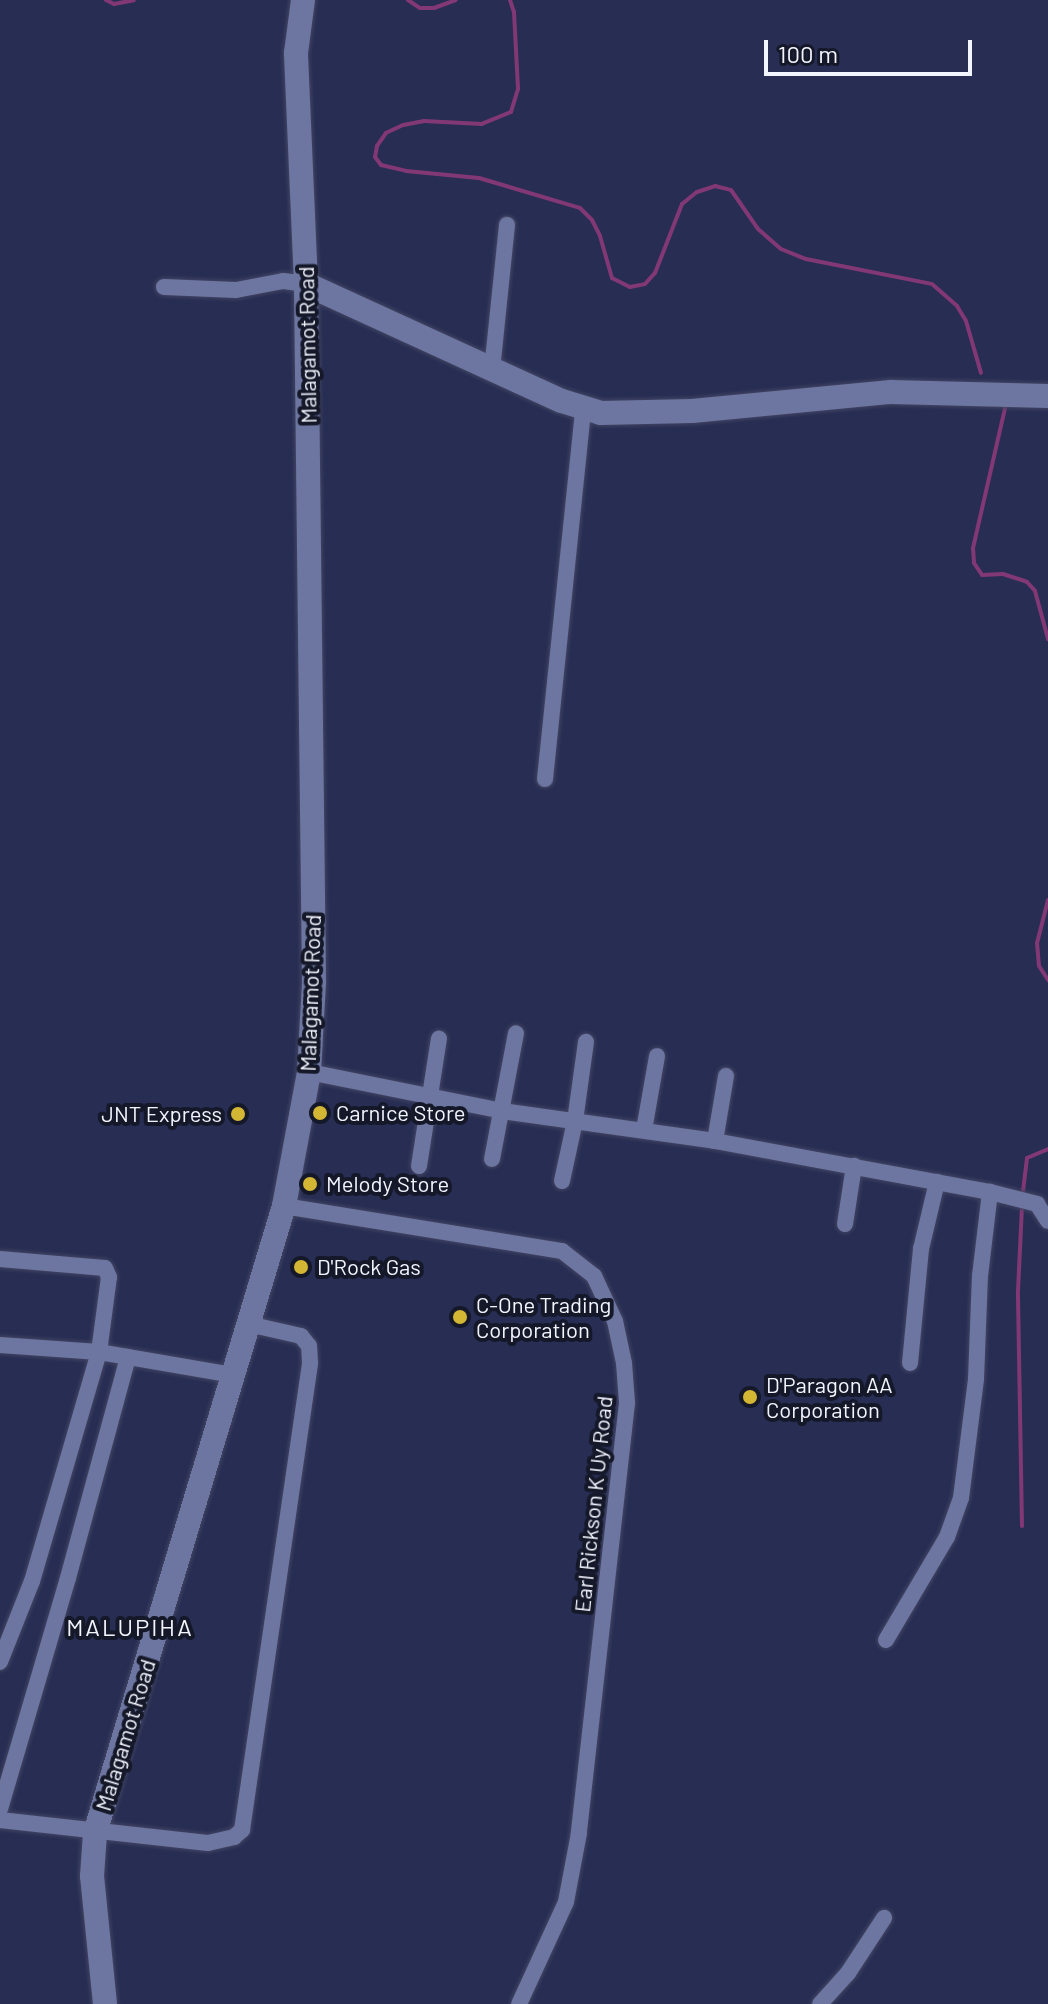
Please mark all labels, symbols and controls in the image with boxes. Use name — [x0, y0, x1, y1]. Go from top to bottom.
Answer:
scale bar — [768, 24, 976, 74]
text: 100 m — [778, 39, 838, 68]
street label: Malagamot Road — [292, 266, 322, 424]
street label: Malagamot Road — [294, 914, 326, 1072]
place label: Carnice Store — [336, 1100, 466, 1126]
place label: JNT Express — [101, 1101, 222, 1127]
marker: Carnice Store — [311, 1104, 329, 1122]
marker: JNT Express — [229, 1105, 247, 1123]
place label: Melody Store — [326, 1171, 449, 1197]
marker: Melody Store — [301, 1175, 319, 1193]
place label: D'Rock Gas — [317, 1254, 421, 1280]
marker: D'Rock Gas — [292, 1258, 310, 1276]
place label: C-One Trading Corporation — [476, 1291, 611, 1342]
marker: C-One Trading Corporation — [451, 1308, 469, 1326]
place label: D'Paragon AA Corporation — [766, 1371, 893, 1422]
marker: D'Paragon AA Corporation — [741, 1388, 759, 1406]
street label: Earl Rickson K Uy Road — [569, 1394, 617, 1614]
district label: MALUPIHA — [66, 1613, 194, 1641]
street label: Malagamot Road — [89, 1656, 161, 1814]

